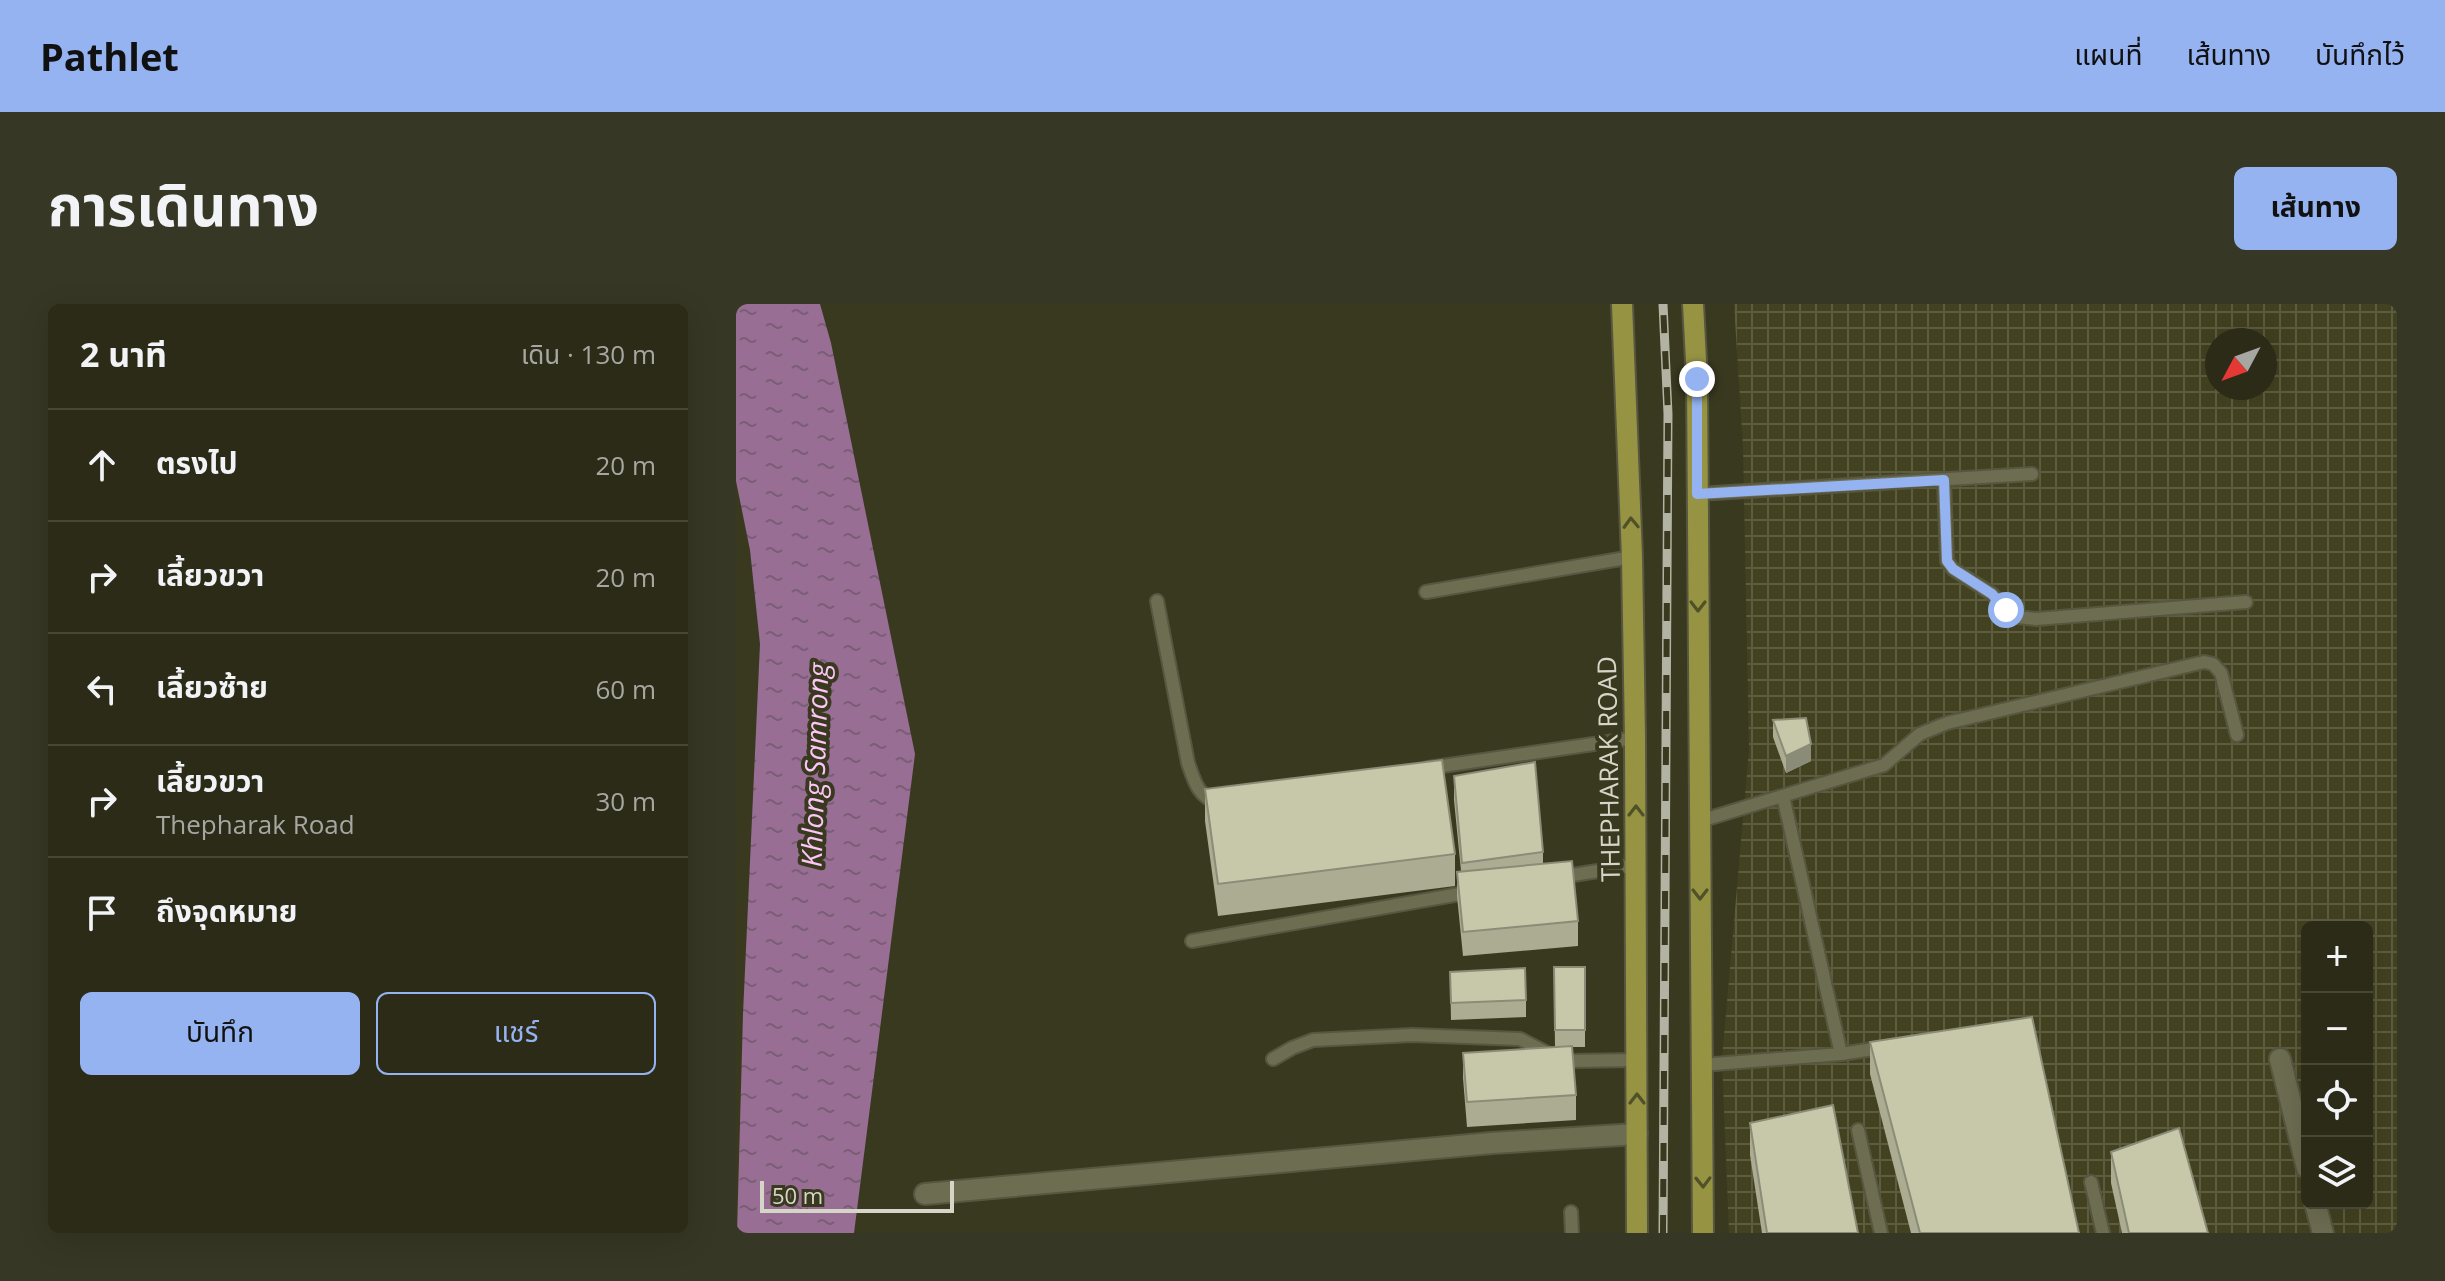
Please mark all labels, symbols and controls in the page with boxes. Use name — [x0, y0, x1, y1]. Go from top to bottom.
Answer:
text: Pathlet — [40, 30, 179, 82]
text: แผนที่ — [2074, 35, 2142, 73]
text: เส้นทาง — [2186, 35, 2271, 73]
text: บันทึกไว้ — [2315, 35, 2405, 73]
text: การเดินทาง — [48, 166, 319, 242]
button: เส้นทาง — [2234, 167, 2397, 250]
north arrow — [2205, 328, 2277, 400]
text: 2 นาที — [80, 331, 167, 377]
text: เดิน · 130 m — [521, 336, 656, 372]
route end — [1679, 361, 1715, 397]
text: ตรงไป — [156, 442, 238, 483]
icon: ahead — [80, 443, 124, 487]
text: 20 m — [595, 447, 656, 483]
one-way arrow — [1622, 516, 1640, 529]
text: เลี้ยวขวา — [156, 554, 264, 595]
icon: right — [80, 555, 124, 599]
text: 20 m — [595, 559, 656, 595]
route start — [1988, 592, 2024, 628]
one-way arrow — [1689, 600, 1707, 613]
street label: THEPHARAK ROAD — [1588, 656, 1628, 882]
water label: Khlong Samrong — [791, 661, 837, 868]
text: เลี้ยวซ้าย — [156, 666, 268, 707]
icon: left — [80, 667, 124, 711]
text: 60 m — [595, 671, 656, 707]
text: เลี้ยวขวา — [156, 760, 264, 801]
icon: right — [80, 779, 124, 823]
text: 30 m — [595, 783, 656, 819]
one-way arrow — [1627, 804, 1645, 817]
text: Thepharak Road — [156, 806, 355, 842]
one-way arrow — [1692, 888, 1709, 901]
text: ถึงจุดหมาย — [156, 890, 297, 931]
icon: arrive — [80, 891, 124, 935]
map controls — [2301, 921, 2373, 1209]
button: + — [2301, 921, 2373, 993]
button: บันทึก — [80, 992, 360, 1075]
button: แชร์ — [376, 992, 656, 1075]
button: − — [2301, 993, 2373, 1065]
button: locate — [2301, 1065, 2373, 1137]
one-way arrow — [1628, 1092, 1646, 1105]
button: layers — [2301, 1137, 2373, 1209]
one-way arrow — [1694, 1176, 1712, 1189]
scale bar — [760, 1177, 954, 1213]
text: 50 m — [772, 1180, 823, 1210]

